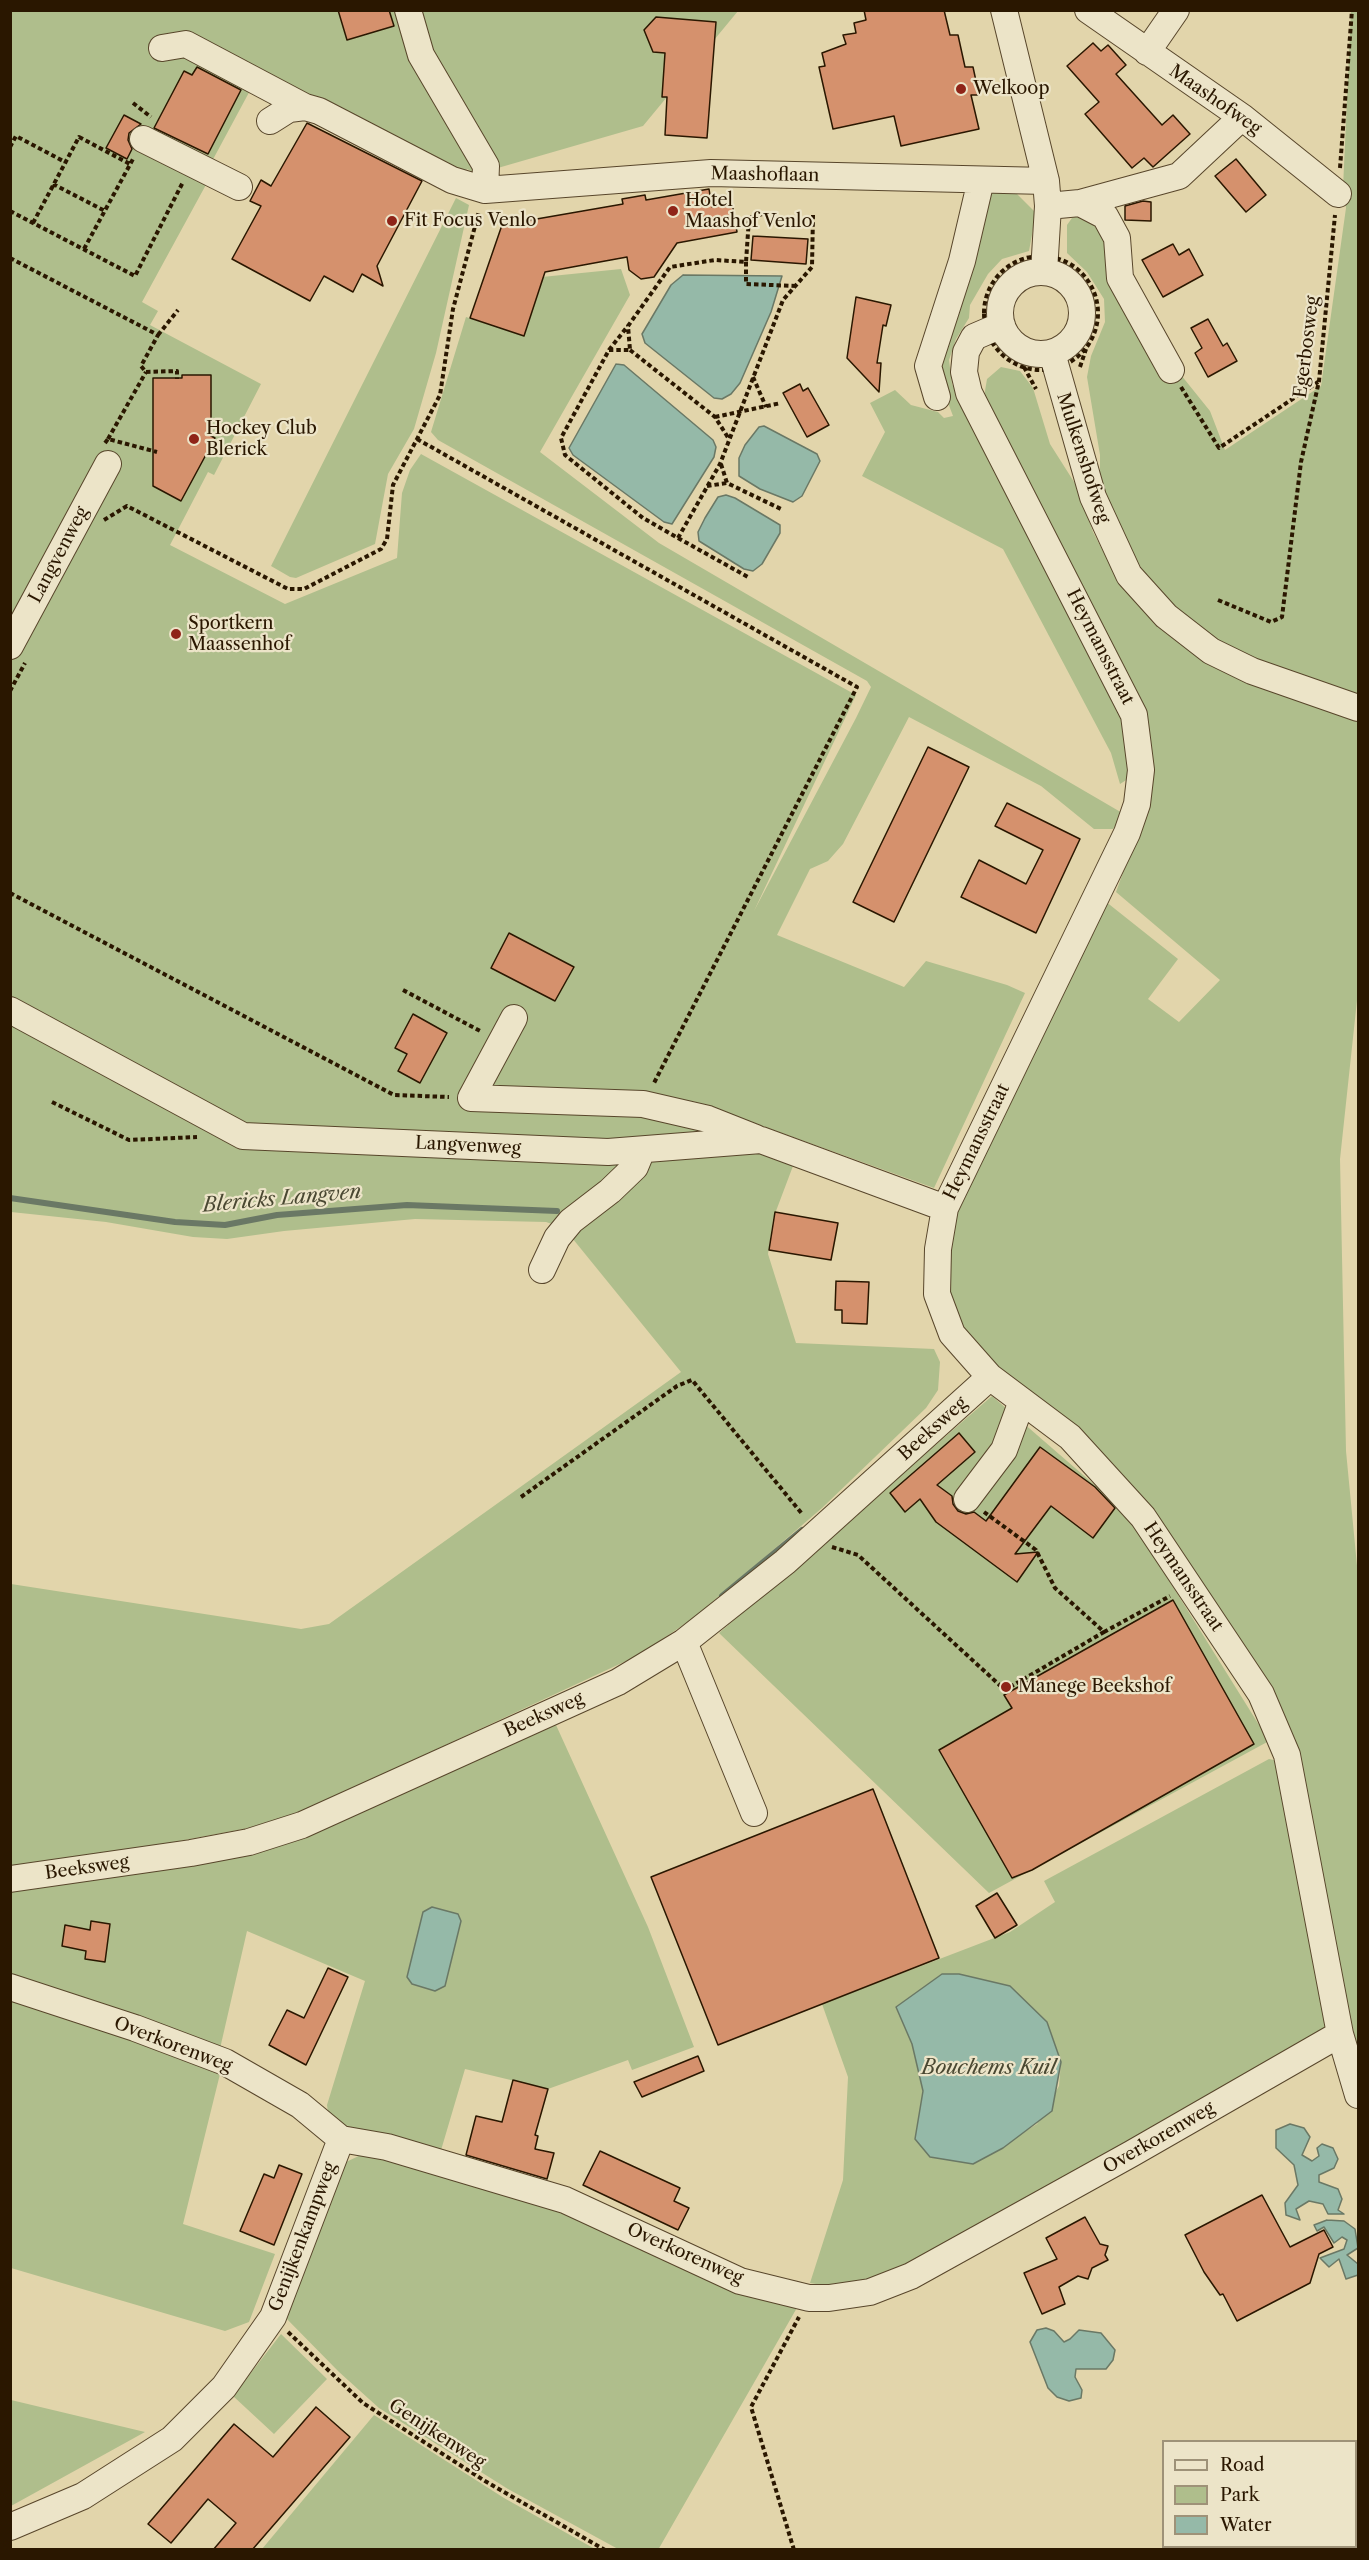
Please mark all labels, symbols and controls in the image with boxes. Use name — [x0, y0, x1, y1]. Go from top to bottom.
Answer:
street label: Maashofweg — [1165, 60, 1265, 140]
place label: Welkoop — [973, 78, 1049, 100]
marker: Welkoop — [954, 82, 968, 96]
street label: Maashoflaan — [710, 163, 820, 187]
place label: Hotel Maashof Venlo — [685, 190, 812, 232]
marker: Hotel Maashof Venlo — [666, 204, 680, 218]
place label: Fit Focus Venlo — [404, 210, 537, 232]
marker: Fit Focus Venlo — [385, 214, 399, 228]
street label: Egerbosweg — [1290, 295, 1324, 399]
street label: Mulkenshofweg — [1052, 390, 1114, 526]
place label: Hockey Club Blerick — [206, 418, 317, 460]
marker: Hockey Club Blerick — [187, 432, 201, 446]
street label: Langvenweg — [25, 503, 93, 607]
street label: Heymansstraat — [1062, 585, 1138, 709]
place label: Sportkern Maassenhof — [188, 613, 291, 656]
marker: Sportkern Maassenhof — [169, 627, 183, 641]
street label: Heymansstraat — [939, 1080, 1015, 1204]
street label: Langvenweg — [414, 1132, 522, 1160]
water label: Blericks Langven — [202, 1180, 362, 1218]
street label: Beeksweg — [894, 1393, 972, 1465]
street label: Heymansstraat — [1139, 1518, 1227, 1636]
place label: Manege Beekshof — [1018, 1676, 1171, 1698]
marker: Manege Beekshof — [999, 1680, 1013, 1694]
street label: Beeksweg — [501, 1688, 587, 1742]
street label: Beeksweg — [43, 1851, 131, 1885]
street label: Overkorenweg — [111, 2013, 235, 2077]
water label: Bouchems Kuil — [921, 2056, 1057, 2080]
street label: Overkorenweg — [1100, 2097, 1218, 2179]
street label: Genijkenkampweg — [265, 2159, 341, 2315]
street label: Overkorenweg — [624, 2219, 746, 2289]
street label: Genijkenweg — [385, 2395, 489, 2473]
legend — [1162, 2440, 1357, 2548]
text: Road — [1220, 2454, 1265, 2476]
text: Park — [1220, 2484, 1259, 2506]
text: Water — [1220, 2514, 1272, 2536]

